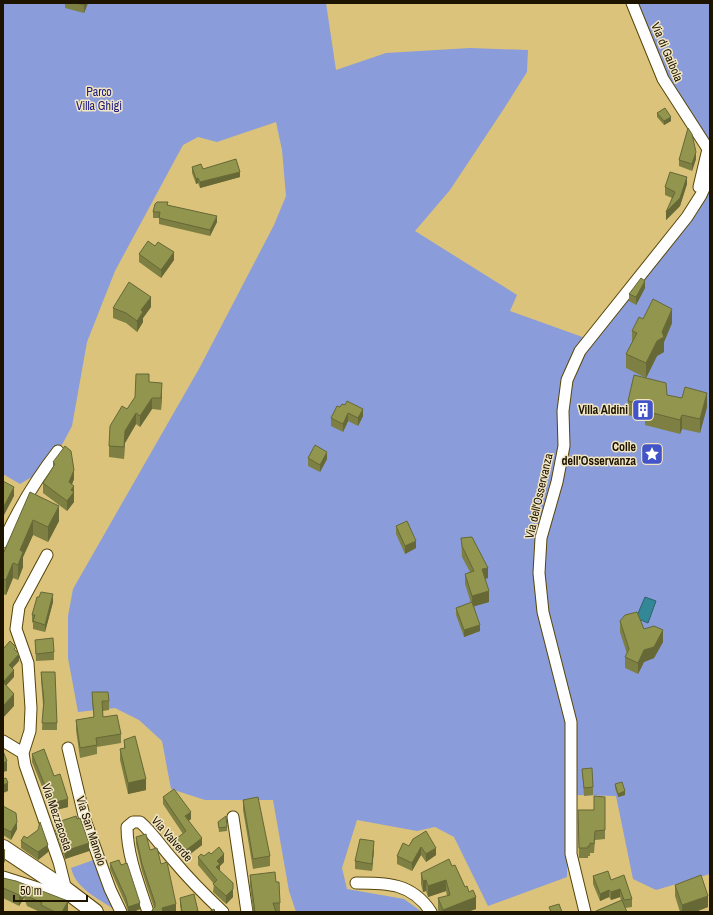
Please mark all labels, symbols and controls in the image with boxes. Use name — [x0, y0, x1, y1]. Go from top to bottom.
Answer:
street label: Via di Gaibola — [647, 20, 687, 84]
park label: Parco Villa Ghigi — [76, 84, 122, 114]
building icon: Villa Aldini — [630, 397, 656, 423]
place label: Villa Aldini — [578, 402, 628, 418]
place label: Colle dell'Osservanza — [561, 439, 637, 469]
place icon: Colle dell'Osservanza — [639, 441, 665, 467]
street label: Via dell'Osservanza — [521, 451, 557, 540]
street label: Via Mezzacosta — [38, 781, 76, 853]
street label: Via San Mamolo — [72, 794, 110, 868]
street label: Via Valverde — [148, 813, 196, 865]
scale bar — [14, 877, 87, 903]
text: 50 m — [20, 883, 42, 899]

